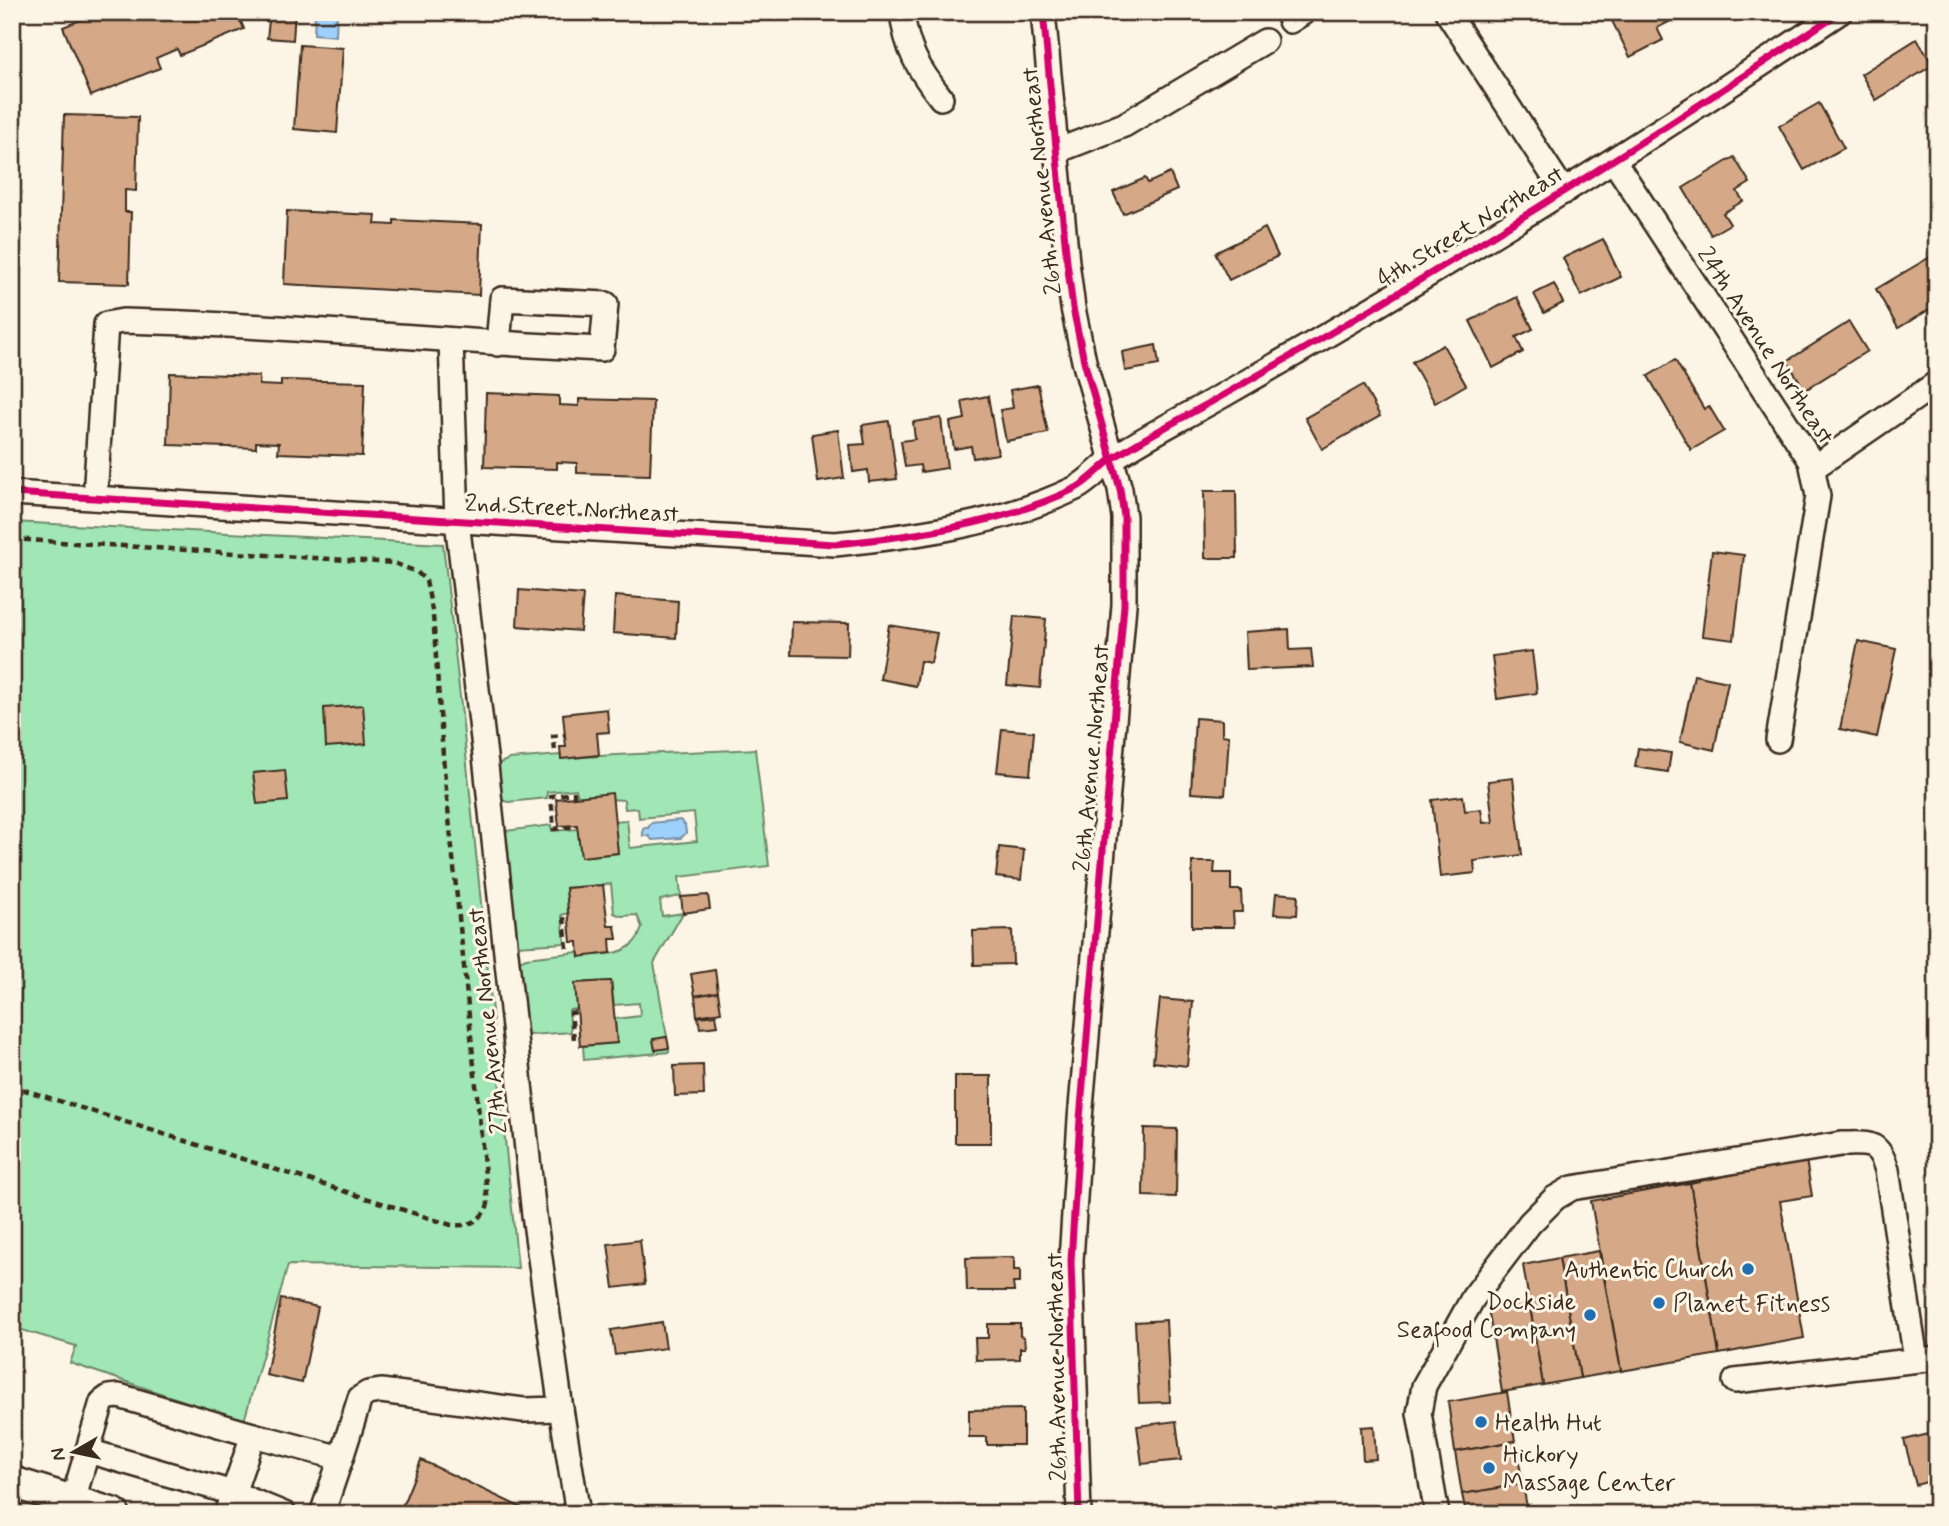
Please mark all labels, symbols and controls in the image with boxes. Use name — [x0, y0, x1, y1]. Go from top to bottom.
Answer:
street label: 26th Avenue Northeast — [1015, 65, 1070, 296]
street label: 4th Street Northeast — [1372, 159, 1570, 295]
street label: 24th Avenue Northeast — [1689, 241, 1841, 451]
street label: 2nd Street Northeast — [464, 488, 680, 531]
street label: 26th Avenue Northeast — [1067, 642, 1118, 873]
street label: 27th Avenue Northeast — [461, 906, 516, 1136]
street label: 26th Avenue Northeast — [1040, 1252, 1075, 1482]
place label: Authentic Church — [1564, 1255, 1734, 1286]
marker: Authentic Church — [1740, 1261, 1756, 1277]
place label: Dockside Seafood Company — [1397, 1287, 1576, 1348]
place label: Planet Fitness — [1673, 1289, 1830, 1320]
marker: Planet Fitness — [1651, 1295, 1667, 1311]
marker: Dockside Seafood Company — [1582, 1307, 1598, 1323]
place label: Health Hut — [1495, 1408, 1602, 1439]
marker: Health Hut — [1473, 1414, 1489, 1430]
north arrow — [38, 1418, 108, 1488]
place label: Hickory Massage Center — [1503, 1440, 1675, 1499]
text: N — [45, 1446, 72, 1463]
marker: Hickory Massage Center — [1481, 1460, 1497, 1476]

